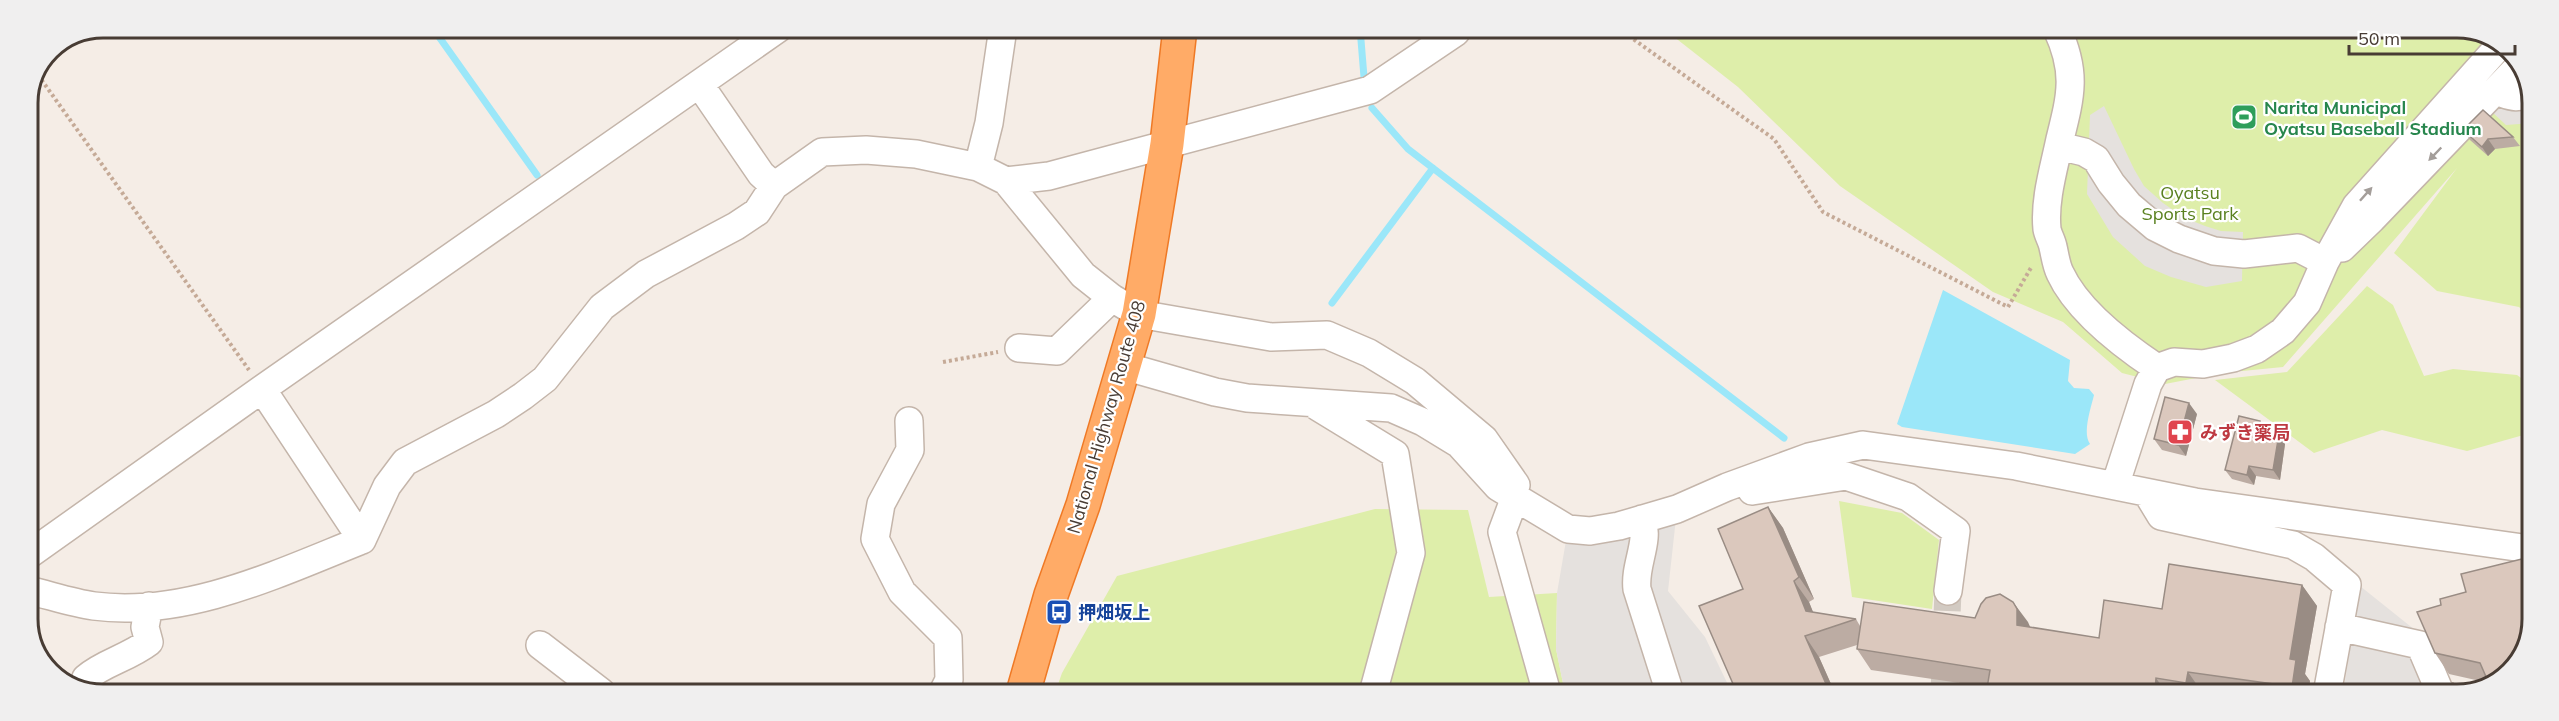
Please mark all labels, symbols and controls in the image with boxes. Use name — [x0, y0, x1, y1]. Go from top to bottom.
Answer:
scale bar — [2349, 18, 2516, 56]
text: 50 m — [2358, 27, 2400, 50]
place label: Narita Municipal Oyatsu Baseball Stadium — [2264, 96, 2482, 140]
sports icon: Narita Municipal Oyatsu Baseball Stadium — [2229, 102, 2259, 132]
one-way arrow — [2429, 147, 2443, 161]
park label: Oyatsu Sports Park — [2141, 181, 2239, 225]
one-way arrow — [2359, 187, 2373, 202]
street label: National Highway Route 408 — [1062, 298, 1150, 536]
pharmacy icon: みずき薬局 — [2165, 417, 2195, 447]
place label: みずき薬局 — [2200, 421, 2290, 444]
bus stop icon: 押畑坂上 — [1044, 597, 1074, 627]
place label: 押畑坂上 — [1078, 601, 1150, 624]

